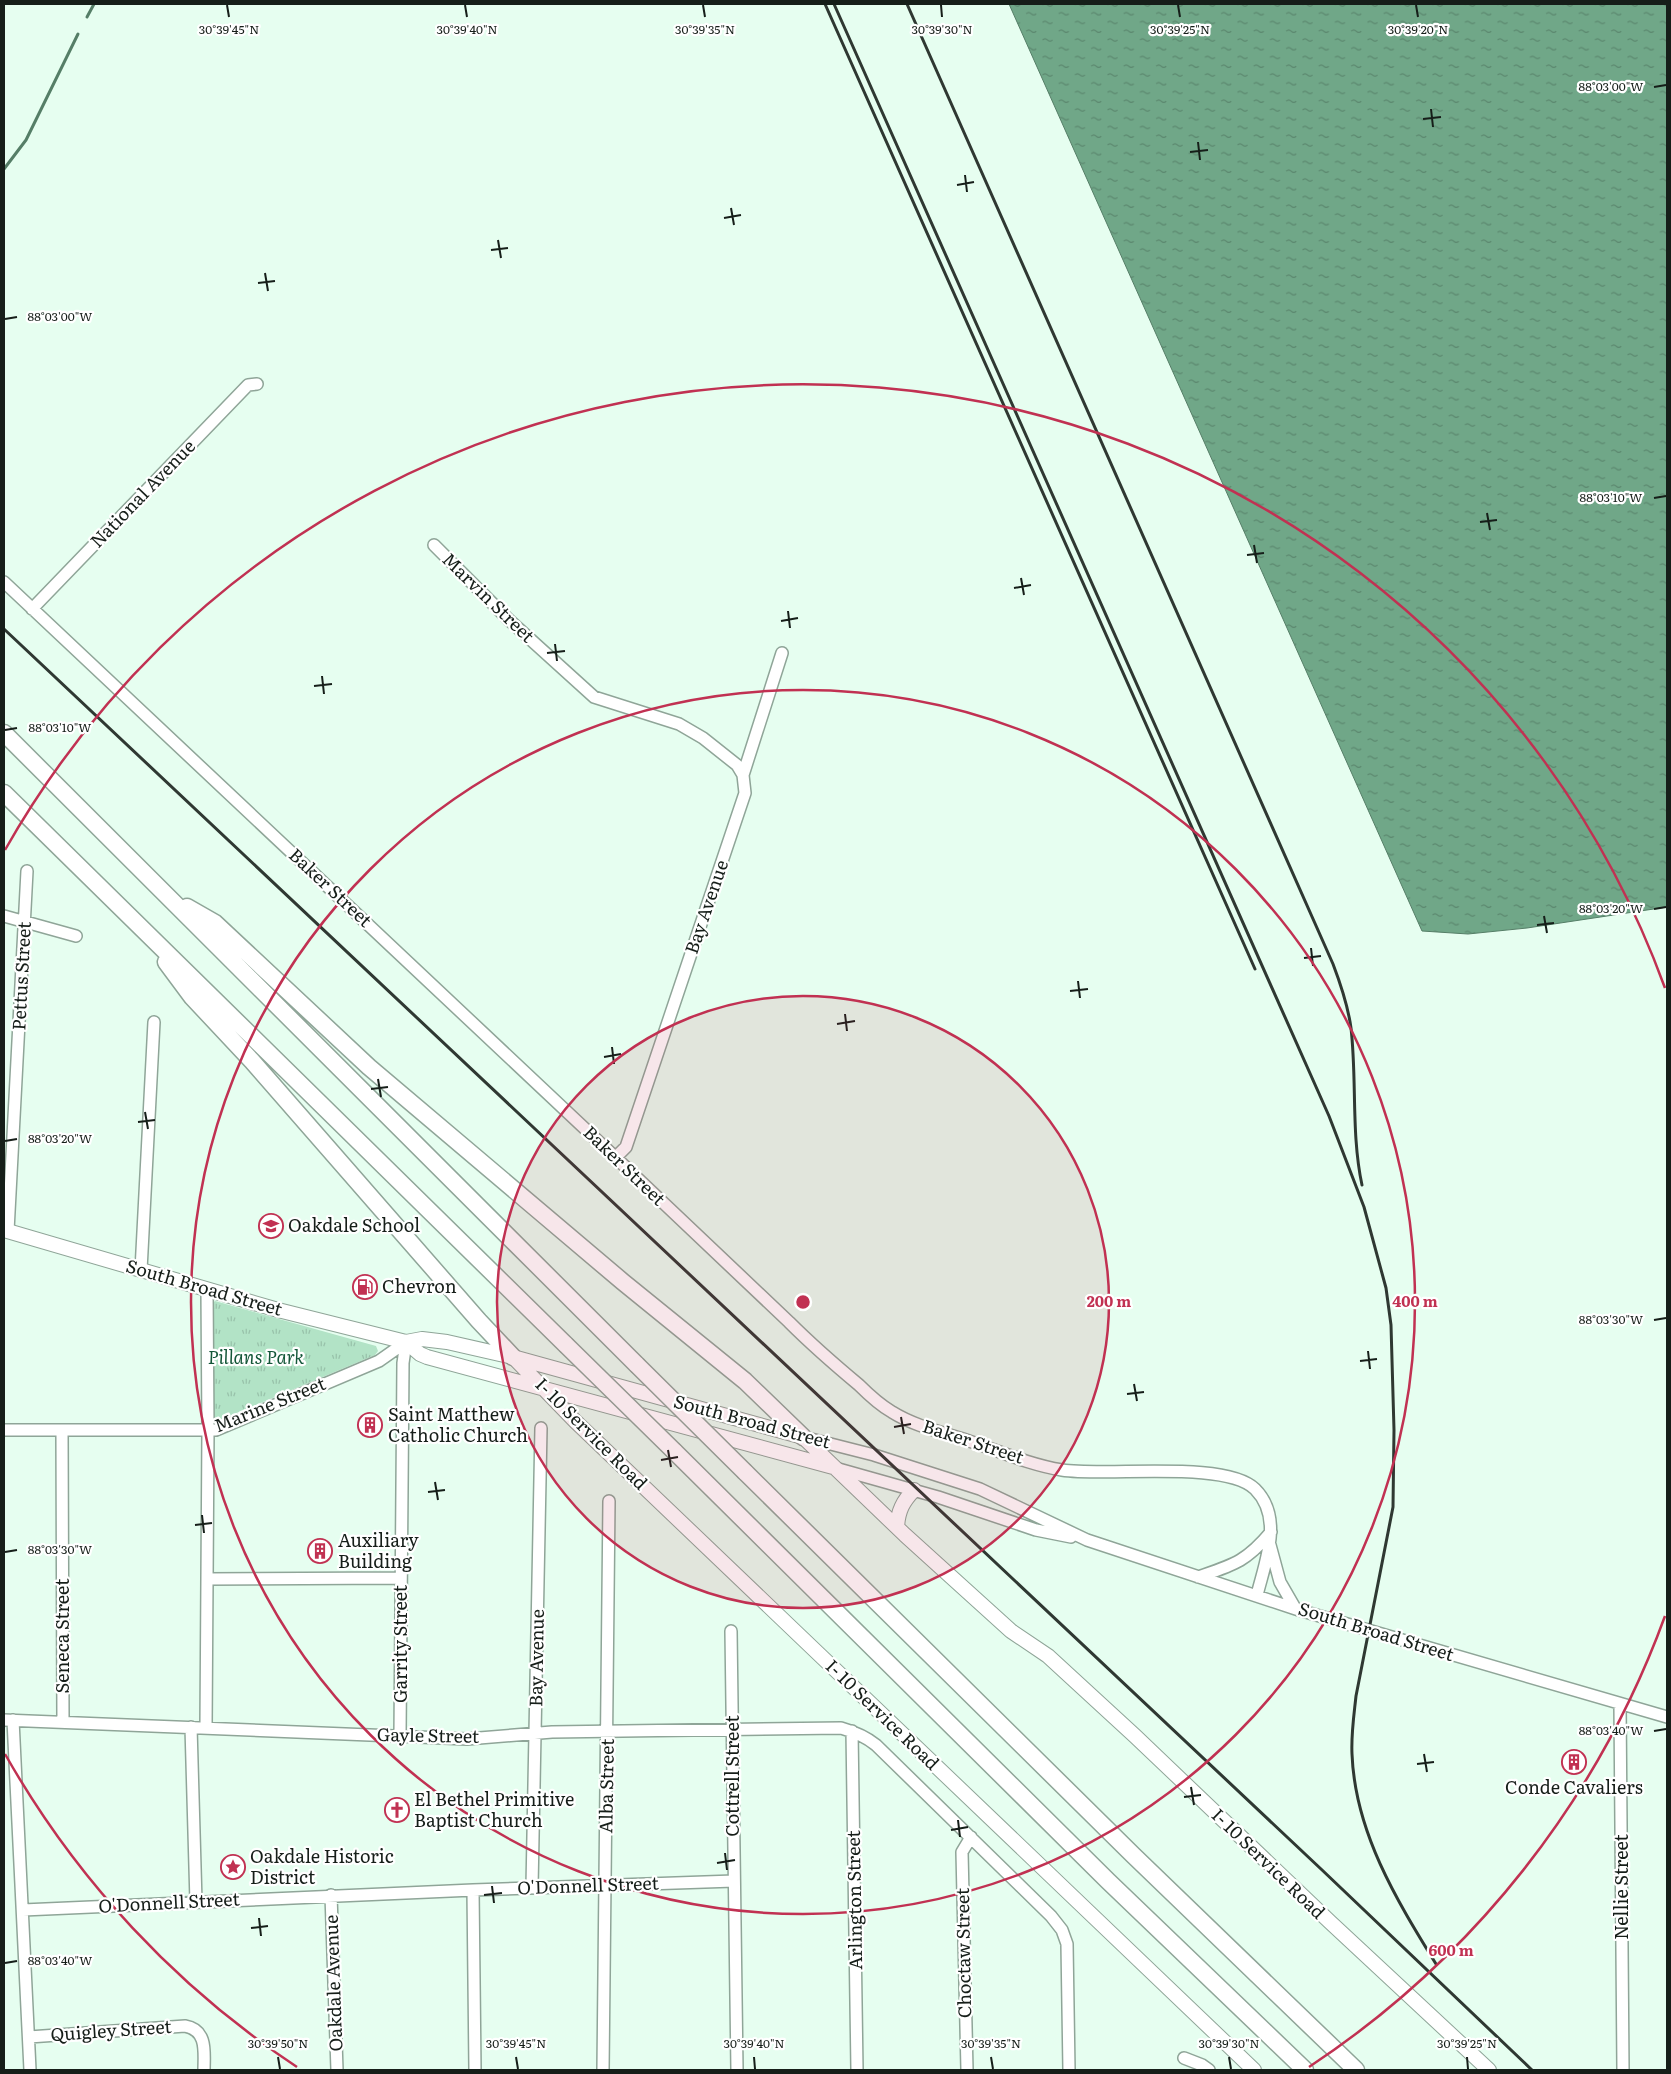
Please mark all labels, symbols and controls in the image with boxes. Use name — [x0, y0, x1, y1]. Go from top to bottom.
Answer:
text: 30°39'45"N — [199, 20, 259, 38]
text: 30°39'40"N — [436, 20, 498, 38]
text: 30°39'35"N — [675, 20, 735, 38]
text: 30°39'30"N — [911, 20, 973, 38]
text: 30°39'25"N — [1150, 20, 1210, 38]
text: 30°39'20"N — [1388, 20, 1448, 38]
text: 88°03'00"W — [1579, 77, 1643, 95]
text: 88°03'00"W — [28, 307, 92, 325]
street label: National Avenue — [83, 433, 201, 553]
text: 88°03'10"W — [1580, 488, 1642, 506]
street label: Marvin Street — [437, 546, 542, 649]
text: 88°03'10"W — [29, 718, 91, 736]
street label: Baker Street — [283, 841, 379, 933]
street label: Bay Avenue — [677, 856, 734, 957]
text: 88°03'20"W — [1579, 899, 1643, 917]
street label: Pettus Street — [4, 920, 37, 1031]
street label: Baker Street — [578, 1119, 673, 1212]
text: 88°03'20"W — [28, 1129, 92, 1147]
place label: Oakdale School — [288, 1211, 420, 1238]
school or university icon: Oakdale School — [258, 1213, 284, 1239]
street label: South Broad Street — [123, 1251, 286, 1322]
place label: Chevron — [382, 1272, 457, 1299]
fuel station icon: Chevron — [352, 1274, 378, 1300]
text: 200 m — [1087, 1289, 1131, 1312]
text: 400 m — [1392, 1289, 1438, 1312]
centre of rings — [794, 1293, 812, 1311]
text: 88°03'30"W — [1579, 1310, 1643, 1328]
park label: Pillans Park — [208, 1343, 304, 1370]
street label: Marine Street — [210, 1369, 330, 1438]
street label: I- 10 Service Road — [530, 1371, 654, 1495]
street label: South Broad Street — [671, 1387, 835, 1455]
place label: Saint Matthew Catholic Church — [388, 1400, 528, 1448]
street label: Baker Street — [919, 1411, 1028, 1470]
building icon: Saint Matthew Catholic Church — [357, 1412, 383, 1438]
place label: Auxiliary Building — [338, 1526, 419, 1574]
building icon: Auxiliary Building — [307, 1538, 333, 1564]
text: 88°03'30"W — [28, 1540, 92, 1558]
street label: Seneca Street — [48, 1578, 75, 1693]
street label: Garrity Street — [386, 1584, 413, 1703]
street label: South Broad Street — [1295, 1594, 1458, 1667]
street label: Bay Avenue — [521, 1609, 550, 1707]
street label: I- 10 Service Road — [820, 1652, 946, 1775]
street label: Cottrell Street — [718, 1714, 745, 1837]
street label: Gayle Street — [377, 1720, 480, 1749]
text: 88°03'40"W — [1579, 1721, 1643, 1739]
street label: Alba Street — [591, 1738, 620, 1834]
building icon: Conde Cavaliers — [1561, 1749, 1587, 1775]
place label: Conde Cavaliers — [1505, 1773, 1643, 1800]
place label: El Bethel Primitive Baptist Church — [414, 1785, 574, 1833]
church icon: El Bethel Primitive Baptist Church — [384, 1797, 410, 1823]
street label: I- 10 Service Road — [1206, 1801, 1332, 1924]
street label: Arlington Street — [839, 1829, 868, 1970]
street label: Nellie Street — [1607, 1833, 1634, 1940]
place label: Oakdale Historic District — [250, 1842, 394, 1890]
place icon: Oakdale Historic District — [220, 1854, 246, 1880]
street label: O'Donnell Street — [517, 1869, 660, 1900]
street label: O'Donnell Street — [98, 1884, 241, 1919]
street label: Choctaw Street — [948, 1887, 977, 2018]
street label: Oakdale Avenue — [317, 1914, 348, 2052]
text: 600 m — [1428, 1938, 1474, 1961]
text: 88°03'40"W — [28, 1951, 92, 1969]
street label: Quigley Street — [49, 2012, 173, 2047]
text: 30°39'50"N — [248, 2034, 308, 2052]
text: 30°39'45"N — [486, 2034, 546, 2052]
text: 30°39'40"N — [723, 2034, 785, 2052]
text: 30°39'35"N — [961, 2034, 1021, 2052]
text: 30°39'30"N — [1198, 2034, 1260, 2052]
text: 30°39'25"N — [1437, 2034, 1497, 2052]

